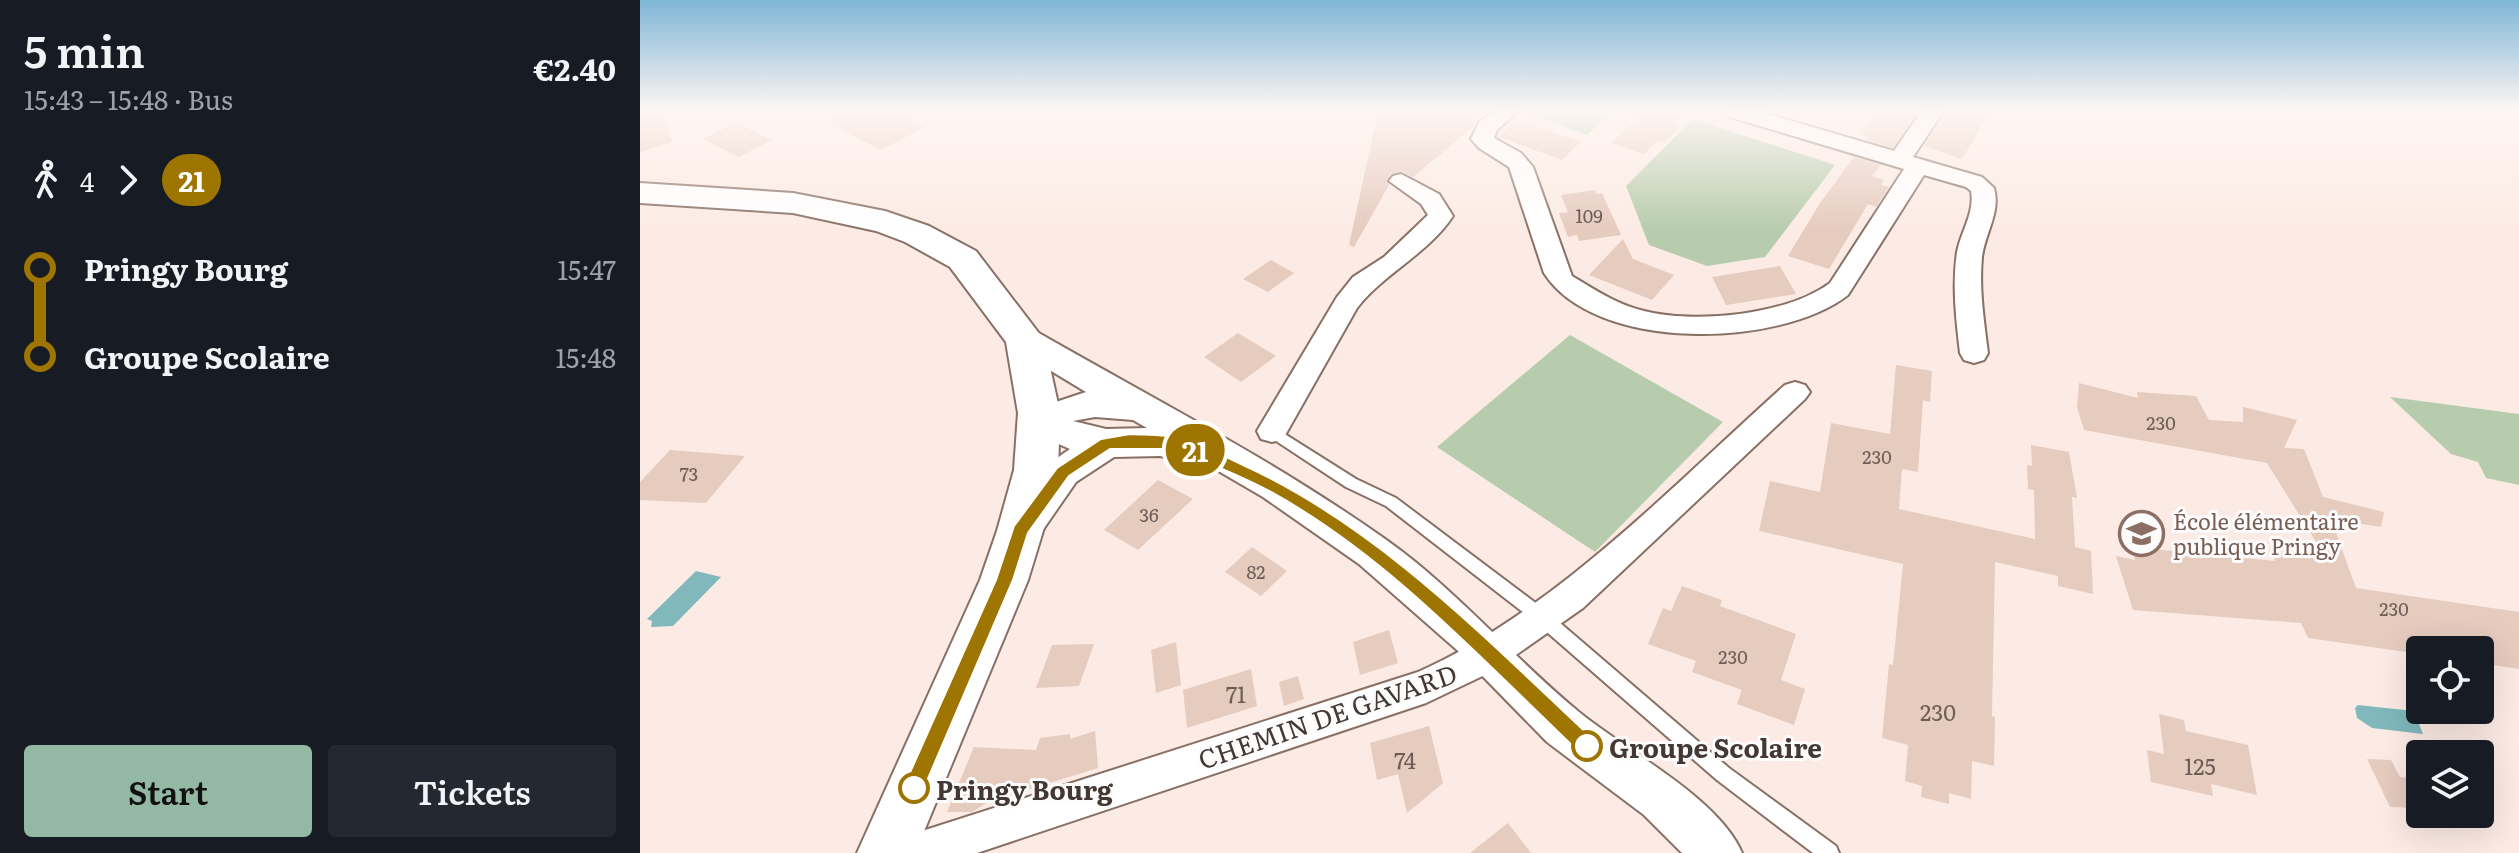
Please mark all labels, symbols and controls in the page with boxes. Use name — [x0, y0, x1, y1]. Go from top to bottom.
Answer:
text: 5 min — [24, 16, 145, 82]
text: €2.40 — [533, 46, 616, 90]
text: 15:43 – 15:48 · Bus — [24, 79, 233, 118]
icon: walk — [24, 158, 68, 202]
icon: forward — [106, 158, 150, 202]
text: 21 — [178, 159, 205, 201]
text: 4 — [80, 161, 94, 200]
house number: 109 — [1575, 202, 1603, 229]
text: Pringy Bourg — [84, 246, 288, 290]
text: 15:47 — [557, 249, 616, 288]
text: Groupe Scolaire — [84, 334, 330, 378]
text: 15:48 — [555, 337, 616, 376]
house number: 230 — [2146, 409, 2176, 436]
line badge: 21 — [1159, 424, 1231, 476]
text: 21 — [1182, 429, 1208, 471]
house number: 230 — [1862, 443, 1892, 470]
house number: 73 — [680, 460, 698, 487]
house number: 36 — [1139, 501, 1159, 528]
place label: École élémentaire publique Pringy — [2173, 504, 2359, 562]
school or university icon: École élémentaire publique Pringy — [2118, 509, 2166, 557]
house number: 82 — [1247, 558, 1265, 585]
house number: 230 — [2379, 595, 2409, 622]
map controls — [2406, 636, 2494, 828]
button: locate — [2406, 636, 2494, 724]
house number: 230 — [1718, 643, 1748, 670]
street label: CHEMIN DE GAVARD — [1192, 652, 1462, 778]
house number: 71 — [1226, 677, 1246, 710]
house number: 230 — [1920, 695, 1956, 728]
place label: Groupe Scolaire — [1609, 727, 1822, 766]
marker: Groupe Scolaire — [1572, 731, 1602, 761]
button: layers — [2406, 740, 2494, 828]
house number: 74 — [1394, 743, 1416, 776]
button: Start — [24, 745, 312, 837]
button: Tickets — [328, 745, 616, 837]
house number: 125 — [2184, 749, 2216, 782]
place label: Pringy Bourg — [936, 769, 1113, 808]
marker: Pringy Bourg — [899, 773, 929, 803]

